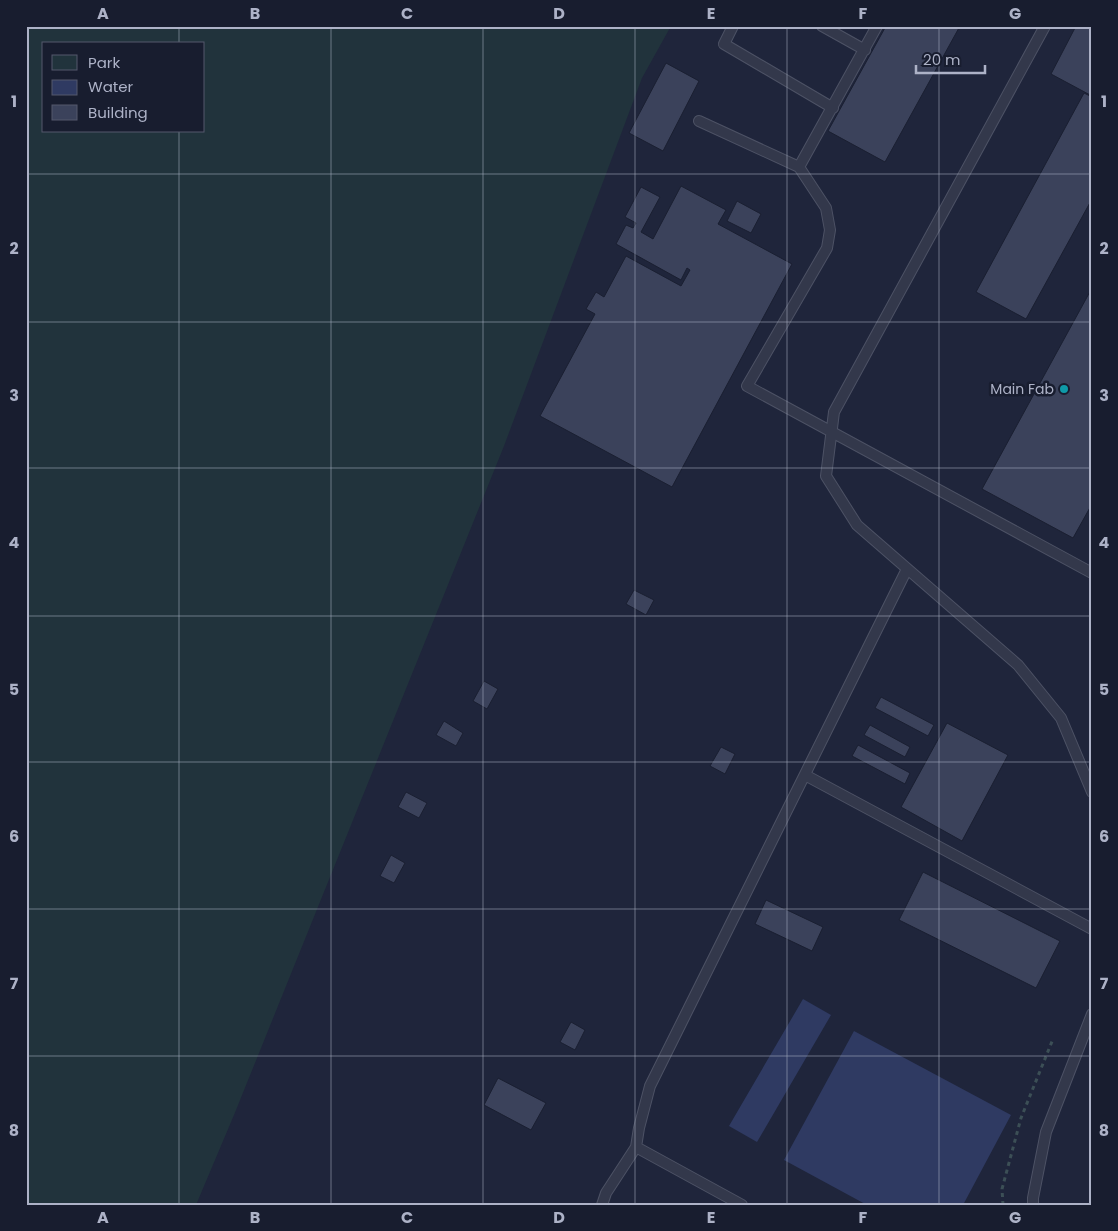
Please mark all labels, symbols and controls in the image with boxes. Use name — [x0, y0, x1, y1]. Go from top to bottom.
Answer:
text: A — [97, 2, 109, 25]
text: B — [250, 2, 260, 25]
text: C — [401, 2, 413, 25]
text: D — [553, 2, 565, 25]
text: E — [707, 2, 715, 25]
text: F — [859, 2, 868, 25]
text: G — [1009, 2, 1021, 25]
legend — [42, 42, 205, 132]
scale bar — [916, 42, 984, 74]
text: 20 m — [923, 49, 961, 70]
text: Park — [88, 52, 120, 73]
text: Water — [88, 76, 134, 97]
text: 1 — [11, 90, 17, 113]
text: 1 — [1101, 90, 1107, 113]
text: Building — [88, 102, 148, 123]
text: 2 — [9, 237, 19, 260]
text: 2 — [1099, 237, 1109, 260]
place label: Main Fab — [990, 379, 1054, 399]
marker: Main Fab — [1058, 383, 1070, 395]
text: 3 — [9, 384, 19, 407]
text: 3 — [1099, 384, 1109, 407]
text: 4 — [9, 531, 20, 554]
text: 4 — [1099, 531, 1110, 554]
text: 5 — [9, 678, 19, 701]
text: 5 — [1099, 678, 1109, 701]
text: 6 — [9, 825, 19, 848]
text: 6 — [1099, 825, 1109, 848]
text: 7 — [10, 972, 19, 995]
text: 7 — [1100, 972, 1109, 995]
text: 8 — [9, 1119, 19, 1142]
text: 8 — [1099, 1119, 1109, 1142]
text: A — [97, 1206, 109, 1229]
text: B — [250, 1206, 260, 1229]
text: C — [401, 1206, 413, 1229]
text: D — [553, 1206, 565, 1229]
text: E — [707, 1206, 715, 1229]
text: F — [859, 1206, 868, 1229]
text: G — [1009, 1206, 1021, 1229]

